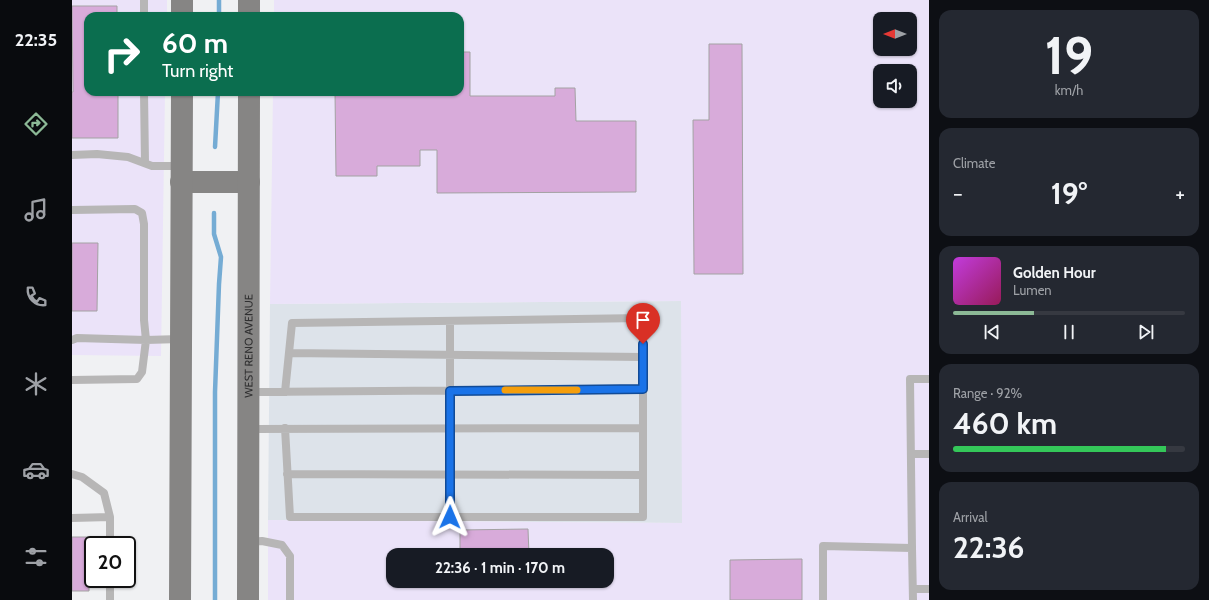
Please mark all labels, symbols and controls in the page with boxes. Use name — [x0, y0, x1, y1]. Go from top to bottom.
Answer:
north arrow — [873, 12, 917, 56]
map controls — [873, 12, 917, 108]
text: 19 — [1045, 24, 1093, 87]
text: 60 m — [162, 26, 228, 60]
icon: right — [96, 28, 148, 80]
text: 22:35 — [15, 29, 57, 51]
text: Turn right — [162, 60, 233, 82]
button: sound — [873, 64, 917, 108]
text: km/h — [1055, 82, 1083, 98]
icon: directions — [22, 110, 50, 138]
text: Climate — [953, 155, 995, 171]
text: 19° — [1051, 175, 1087, 212]
text: − — [953, 180, 963, 207]
text: + — [1175, 180, 1185, 207]
icon: music — [22, 196, 50, 224]
text: Golden Hour — [1013, 264, 1096, 282]
text: Lumen — [1013, 282, 1052, 298]
icon: phone — [22, 283, 50, 311]
street label: WEST RENO AVENUE — [241, 294, 256, 398]
pin — [626, 303, 660, 344]
icon: arrive — [632, 309, 654, 331]
icon: previous — [981, 321, 1003, 343]
icon: pause — [1058, 321, 1080, 343]
icon: next — [1135, 321, 1157, 343]
icon: climate — [22, 370, 50, 398]
text: Range · 92% — [953, 385, 1022, 401]
text: 460 km — [953, 405, 1057, 442]
icon: car — [22, 456, 50, 484]
position arrow — [429, 496, 471, 538]
text: Arrival — [953, 509, 988, 525]
text: 22:36 — [953, 529, 1024, 566]
speed limit sign: 20 — [84, 536, 136, 588]
icon: filters — [22, 543, 50, 571]
text: 22:36 · 1 min · 170 m — [435, 559, 565, 577]

